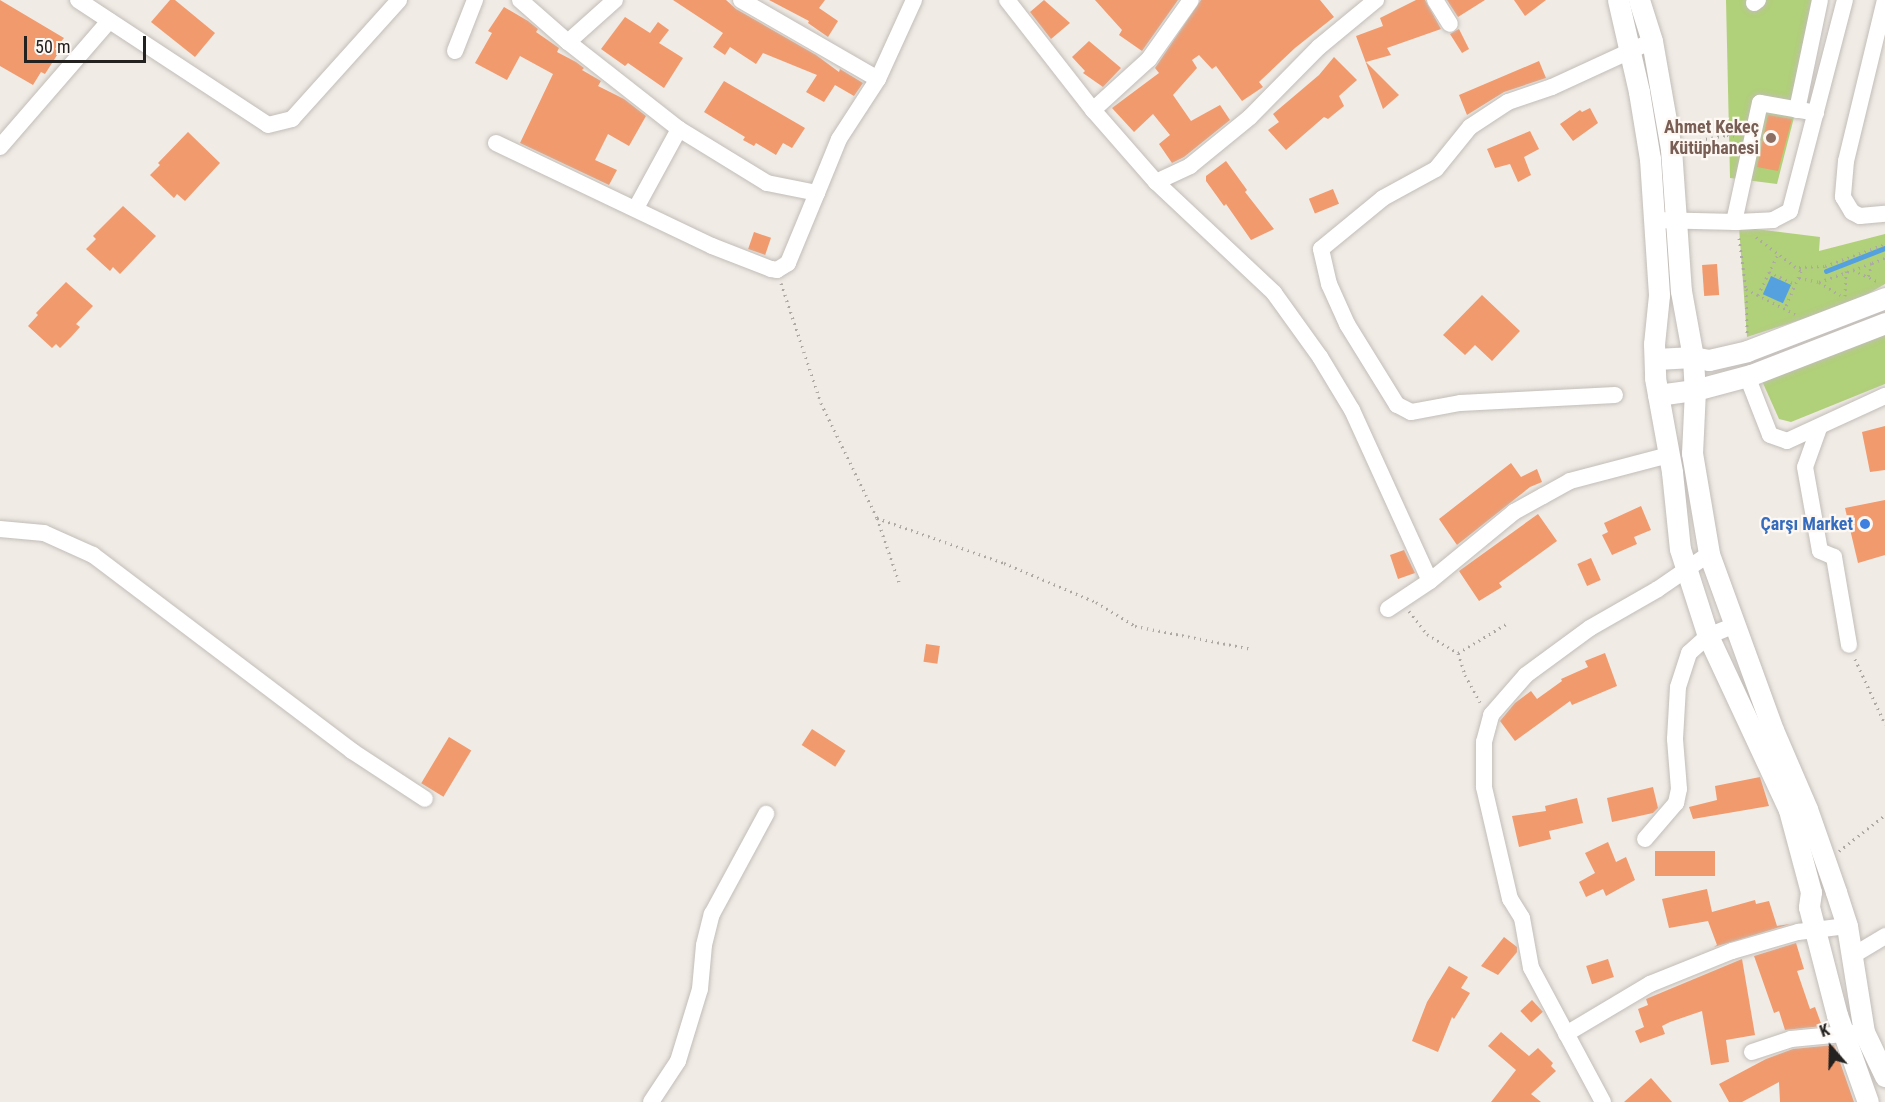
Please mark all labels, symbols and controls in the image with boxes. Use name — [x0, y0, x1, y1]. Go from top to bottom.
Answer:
scale bar — [27, 24, 148, 62]
text: 50 m — [35, 36, 70, 57]
place label: Ahmet Kekeç Kütüphanesi — [1664, 117, 1759, 160]
marker: Ahmet Kekeç Kütüphanesi — [1764, 131, 1778, 145]
place label: Çarşı Market — [1761, 513, 1853, 535]
marker: Çarşı Market — [1858, 517, 1872, 531]
north arrow — [1801, 1018, 1861, 1078]
text: K — [1817, 1020, 1832, 1041]

